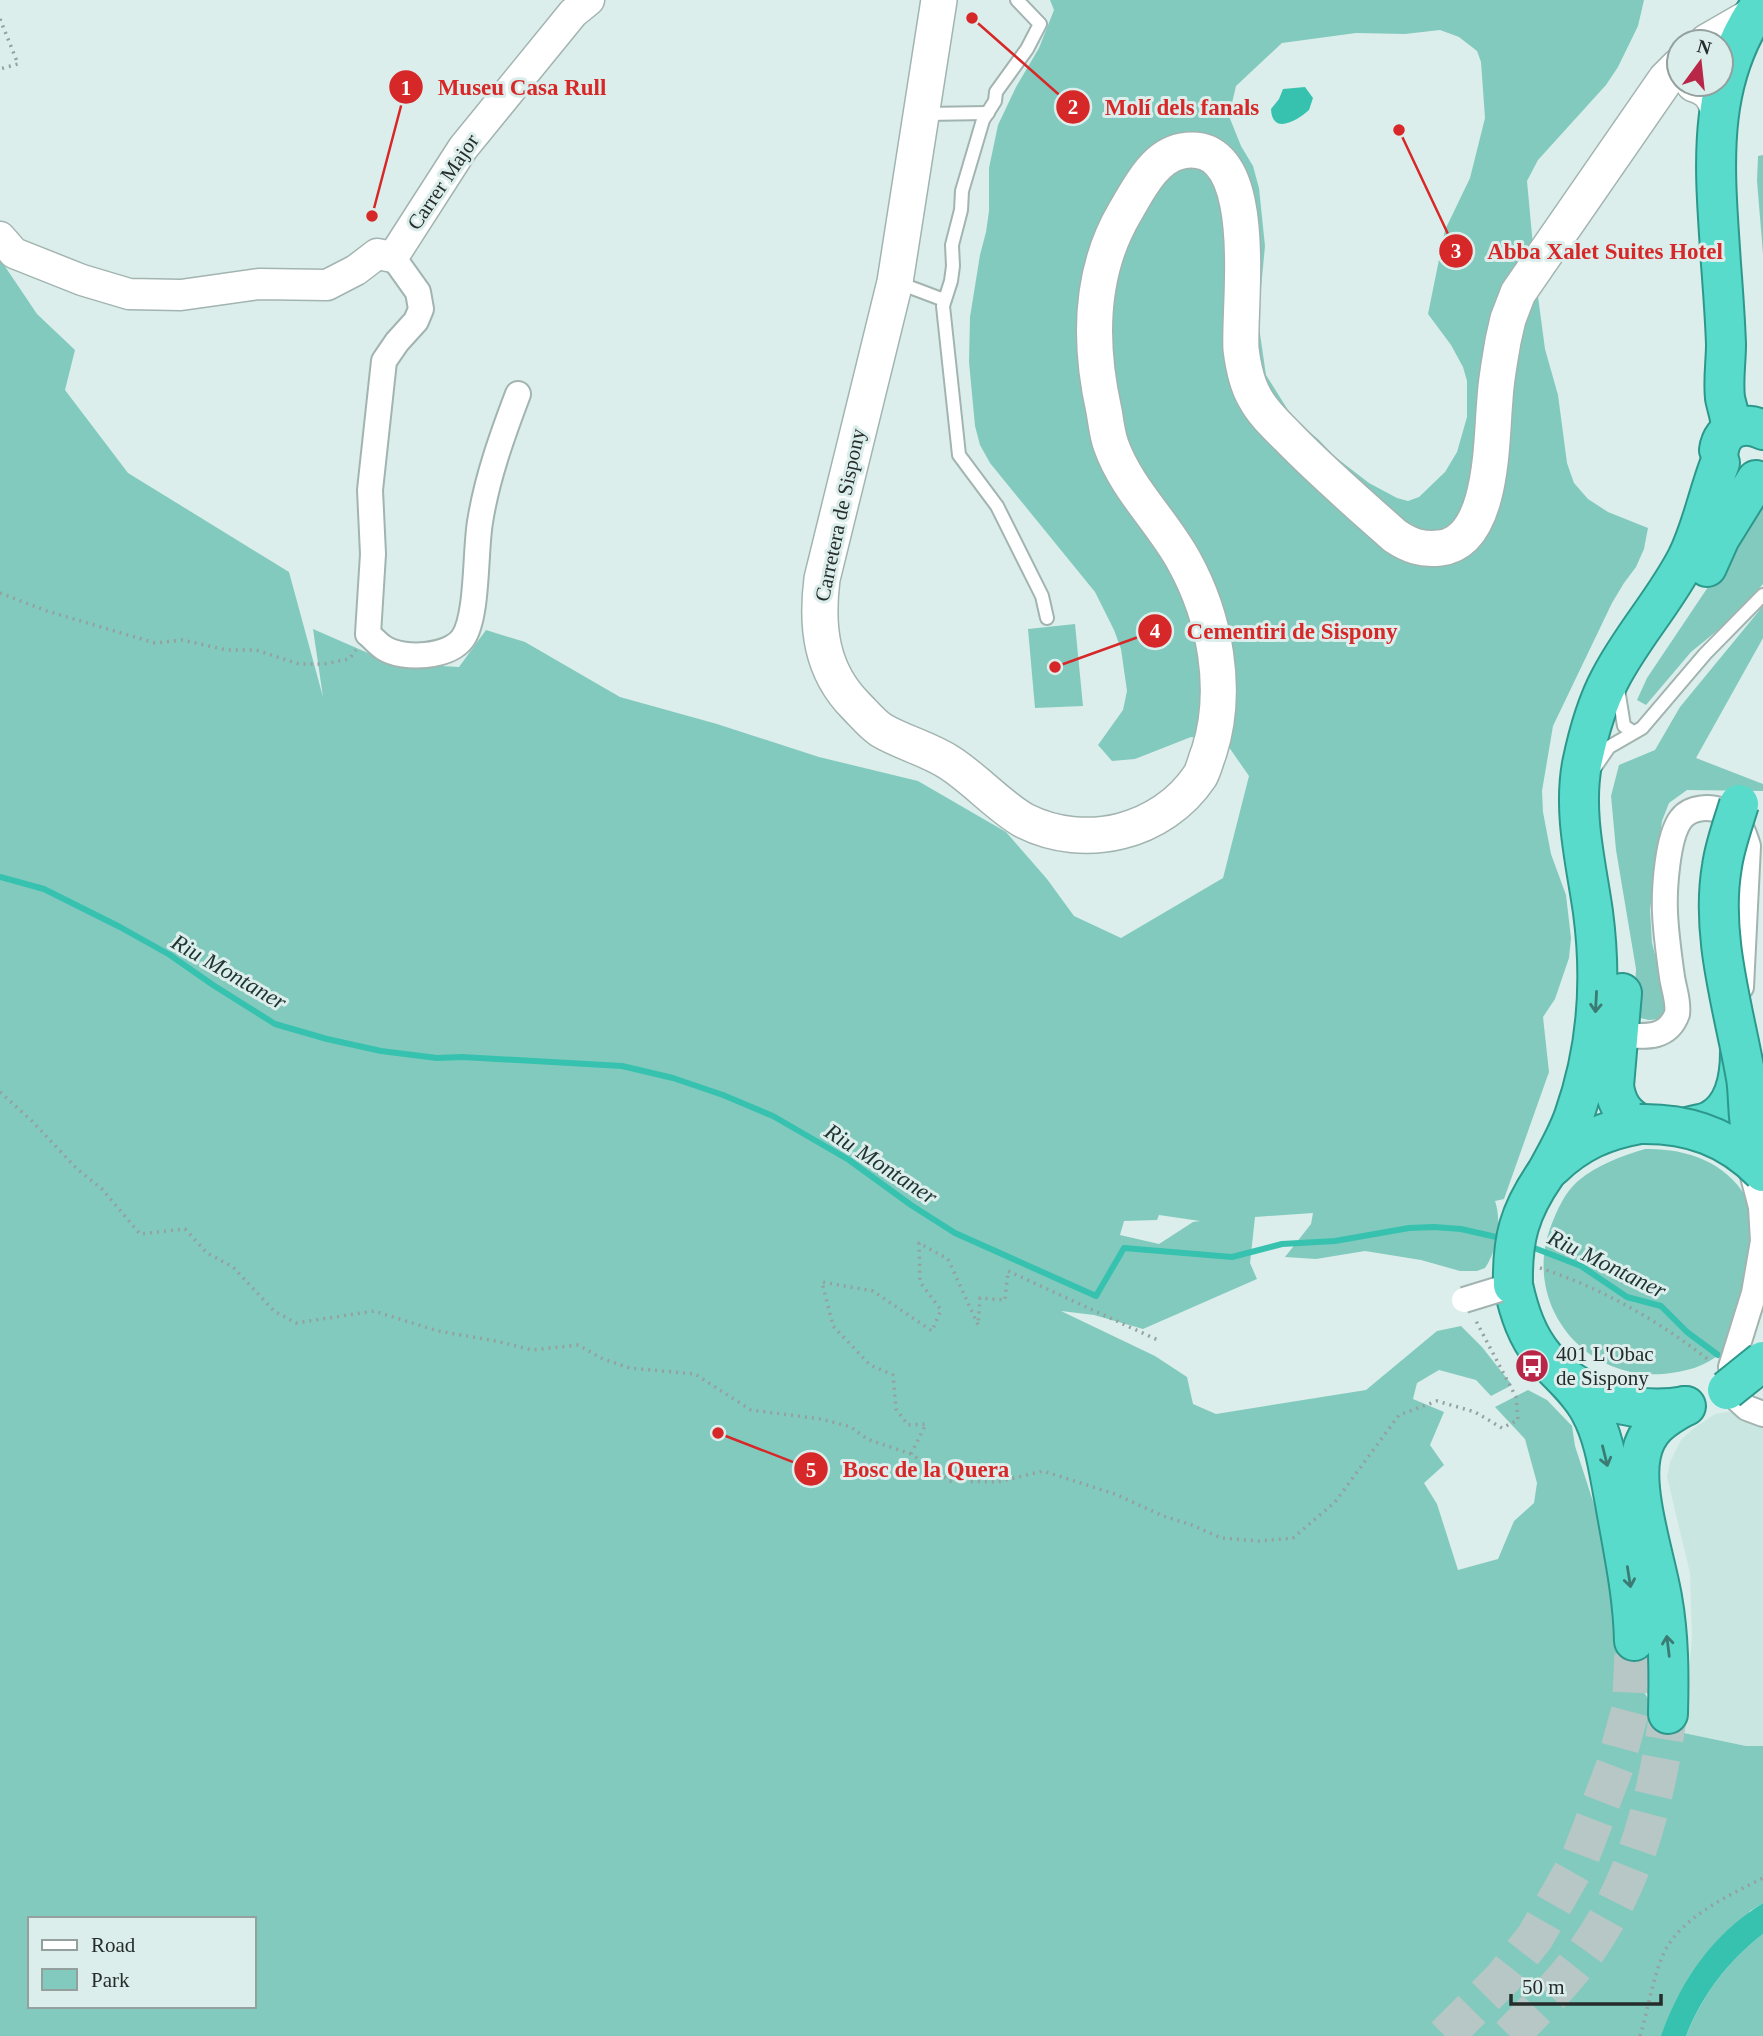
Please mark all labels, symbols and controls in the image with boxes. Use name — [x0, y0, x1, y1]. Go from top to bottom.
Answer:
north arrow — [1665, 28, 1735, 98]
text: N — [1695, 35, 1714, 59]
callout: Museu Casa Rull — [389, 65, 620, 109]
text: Museu Casa Rull — [438, 75, 606, 100]
text: 1 — [401, 76, 411, 100]
callout: Molí dels fanals — [1056, 85, 1273, 129]
text: 2 — [1068, 95, 1078, 119]
text: Molí dels fanals — [1105, 95, 1259, 120]
street label: Carrer Major — [402, 130, 484, 234]
callout: Abba Xalet Suites Hotel — [1438, 229, 1737, 273]
text: 3 — [1451, 239, 1461, 263]
text: Abba Xalet Suites Hotel — [1487, 239, 1723, 264]
street label: Carretera de Sispony — [810, 426, 870, 604]
callout: Cementiri de Sispony — [1138, 609, 1412, 653]
text: 4 — [1150, 619, 1161, 643]
text: Cementiri de Sispony — [1187, 619, 1398, 644]
water label: Riu Montaner — [166, 929, 292, 1015]
one-way arrow — [1590, 990, 1603, 1013]
water label: Riu Montaner — [820, 1118, 943, 1210]
water label: Riu Montaner — [1543, 1224, 1671, 1304]
place label: 401 L'Obac de Sispony — [1556, 1342, 1654, 1390]
bus stop icon: 401 L'Obac de Sispony — [1513, 1347, 1551, 1385]
one-way arrow — [1599, 1444, 1612, 1467]
callout: Bosc de la Quera — [793, 1447, 1023, 1491]
text: Bosc de la Quera — [843, 1457, 1010, 1482]
text: 5 — [806, 1458, 816, 1482]
one-way arrow — [1623, 1565, 1636, 1588]
one-way arrow — [1662, 1635, 1675, 1657]
legend — [28, 1917, 256, 2008]
text: Road — [91, 1933, 136, 1957]
scale bar — [1511, 1962, 1662, 2006]
text: Park — [91, 1968, 130, 1992]
text: 50 m — [1522, 1975, 1565, 1999]

